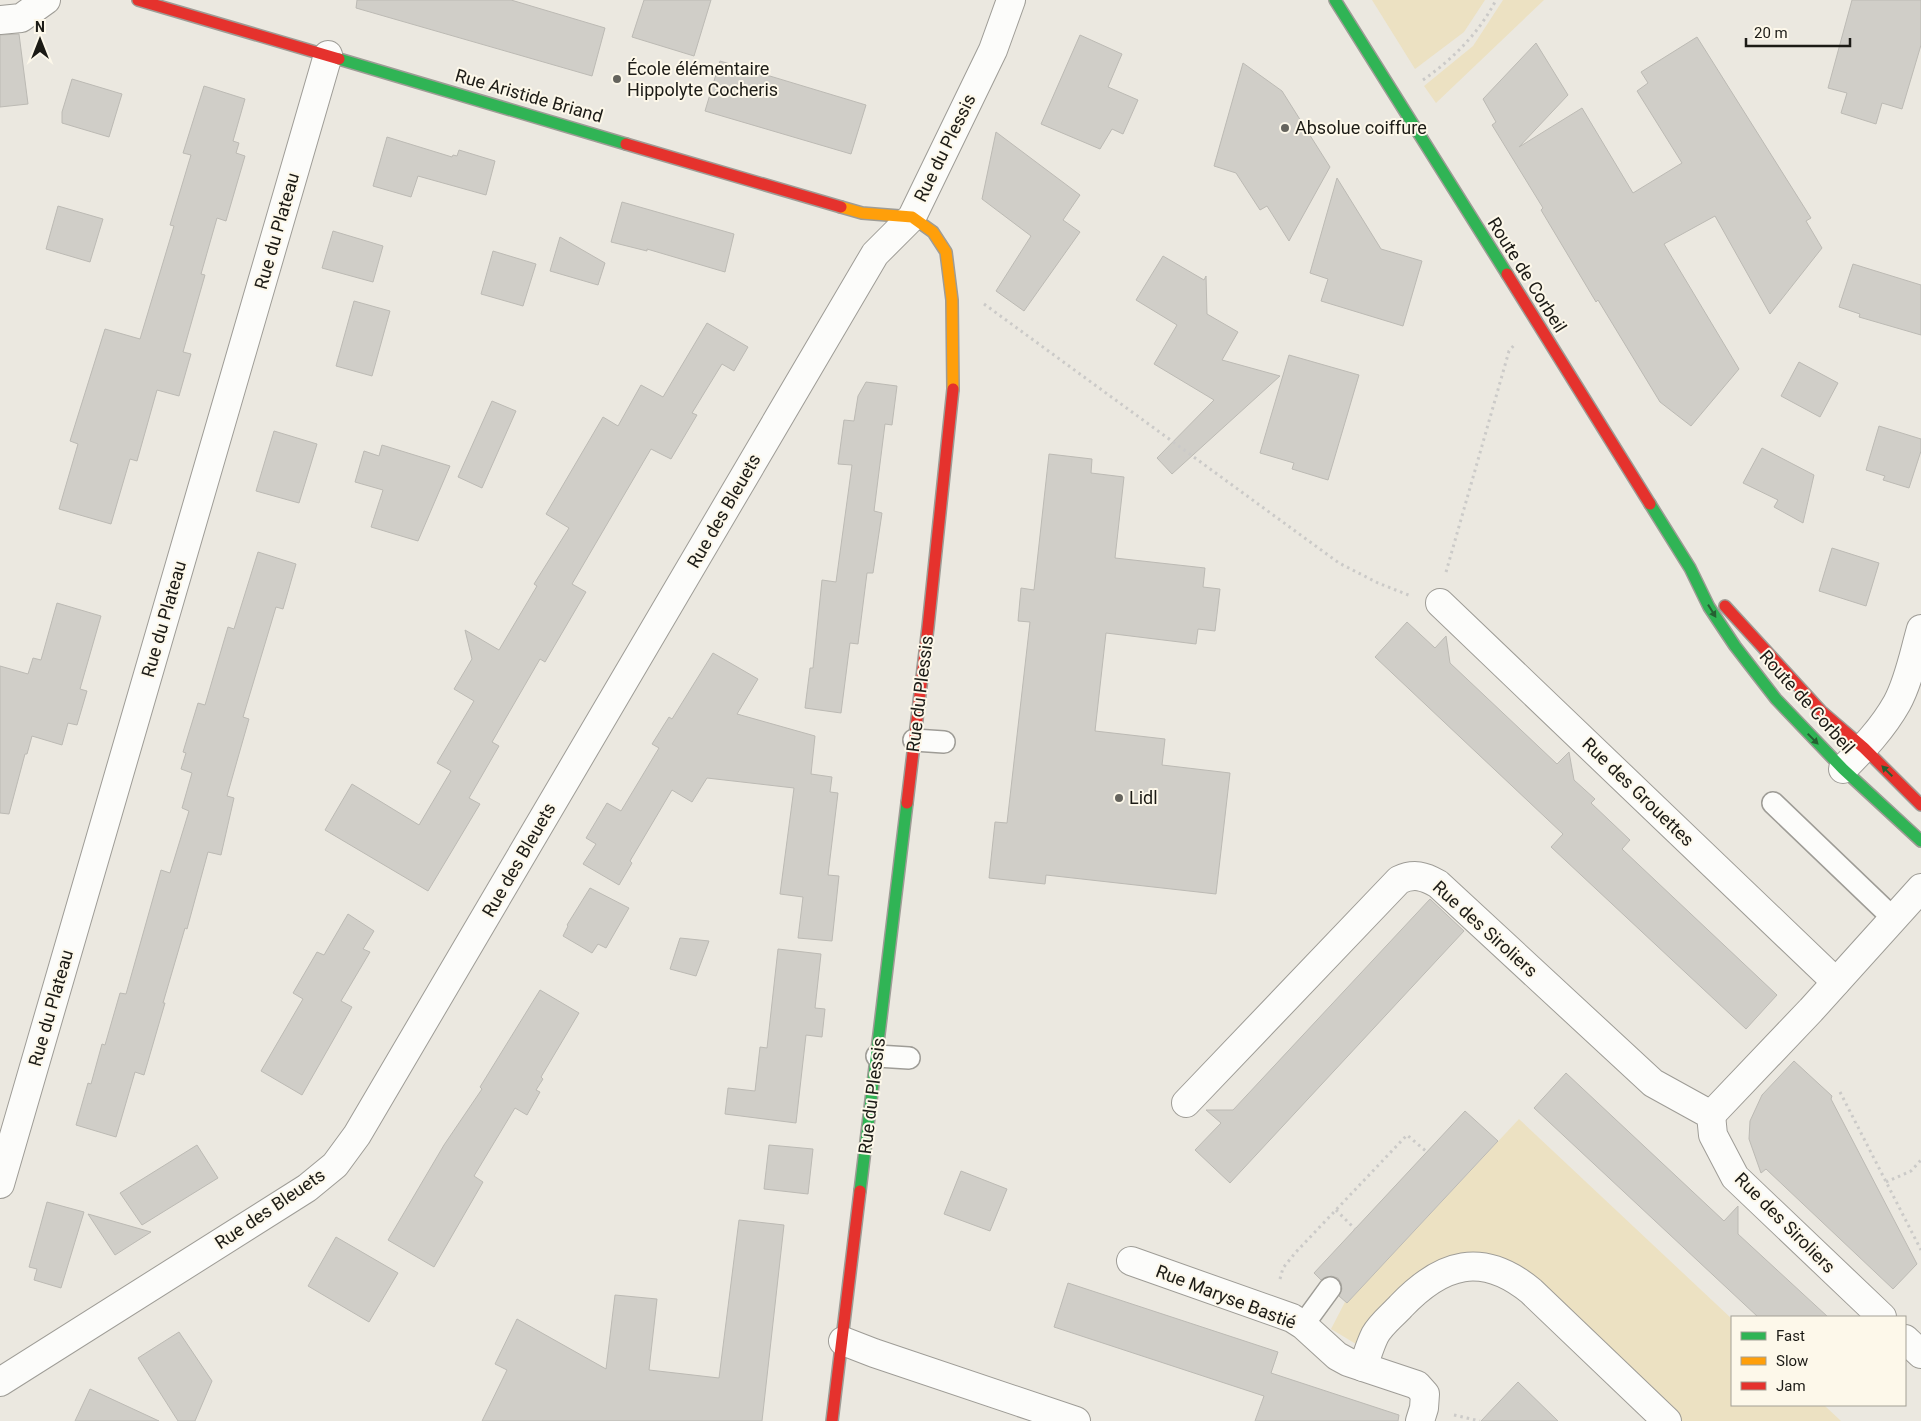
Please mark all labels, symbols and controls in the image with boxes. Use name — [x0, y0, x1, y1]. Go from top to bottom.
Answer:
north arrow — [15, 15, 65, 65]
scale bar — [1746, 15, 1850, 47]
text: N — [35, 19, 45, 35]
text: 20 m — [1754, 24, 1788, 42]
place label: École élémentaire Hippolyte Cocheris — [627, 58, 778, 100]
street label: Rue Aristide Briand — [453, 64, 605, 127]
marker: École élémentaire Hippolyte Cocheris — [611, 73, 623, 85]
street label: Rue du Plessis — [909, 91, 980, 205]
place label: Absolue coiffure — [1295, 117, 1427, 138]
marker: Absolue coiffure — [1279, 122, 1291, 134]
street label: Rue du Plateau — [250, 170, 303, 292]
street label: Route de Corbeil — [1484, 213, 1571, 336]
street label: Rue des Bleuets — [682, 450, 765, 572]
street label: Rue du Plateau — [137, 558, 190, 680]
one-way arrow — [1707, 605, 1717, 618]
street label: Rue du Plessis — [902, 635, 937, 753]
street label: Route de Corbeil — [1755, 646, 1859, 758]
one-way arrow — [1806, 732, 1818, 744]
street label: Rue des Grouettes — [1578, 733, 1699, 850]
one-way arrow — [1881, 765, 1893, 777]
place label: Lidl — [1129, 787, 1158, 808]
marker: Lidl — [1113, 792, 1125, 804]
street label: Rue des Bleuets — [477, 799, 560, 921]
street label: Rue des Siroliers — [1429, 876, 1542, 981]
street label: Rue du Plateau — [24, 947, 77, 1069]
street label: Rue du Plessis — [854, 1037, 889, 1155]
street label: Rue des Bleuets — [211, 1164, 329, 1253]
street label: Rue des Siroliers — [1731, 1168, 1840, 1277]
street label: Rue Maryse Bastié — [1153, 1260, 1299, 1333]
legend — [1731, 1316, 1906, 1406]
text: Fast — [1776, 1327, 1805, 1345]
text: Slow — [1776, 1352, 1808, 1370]
text: Jam — [1776, 1377, 1806, 1395]

